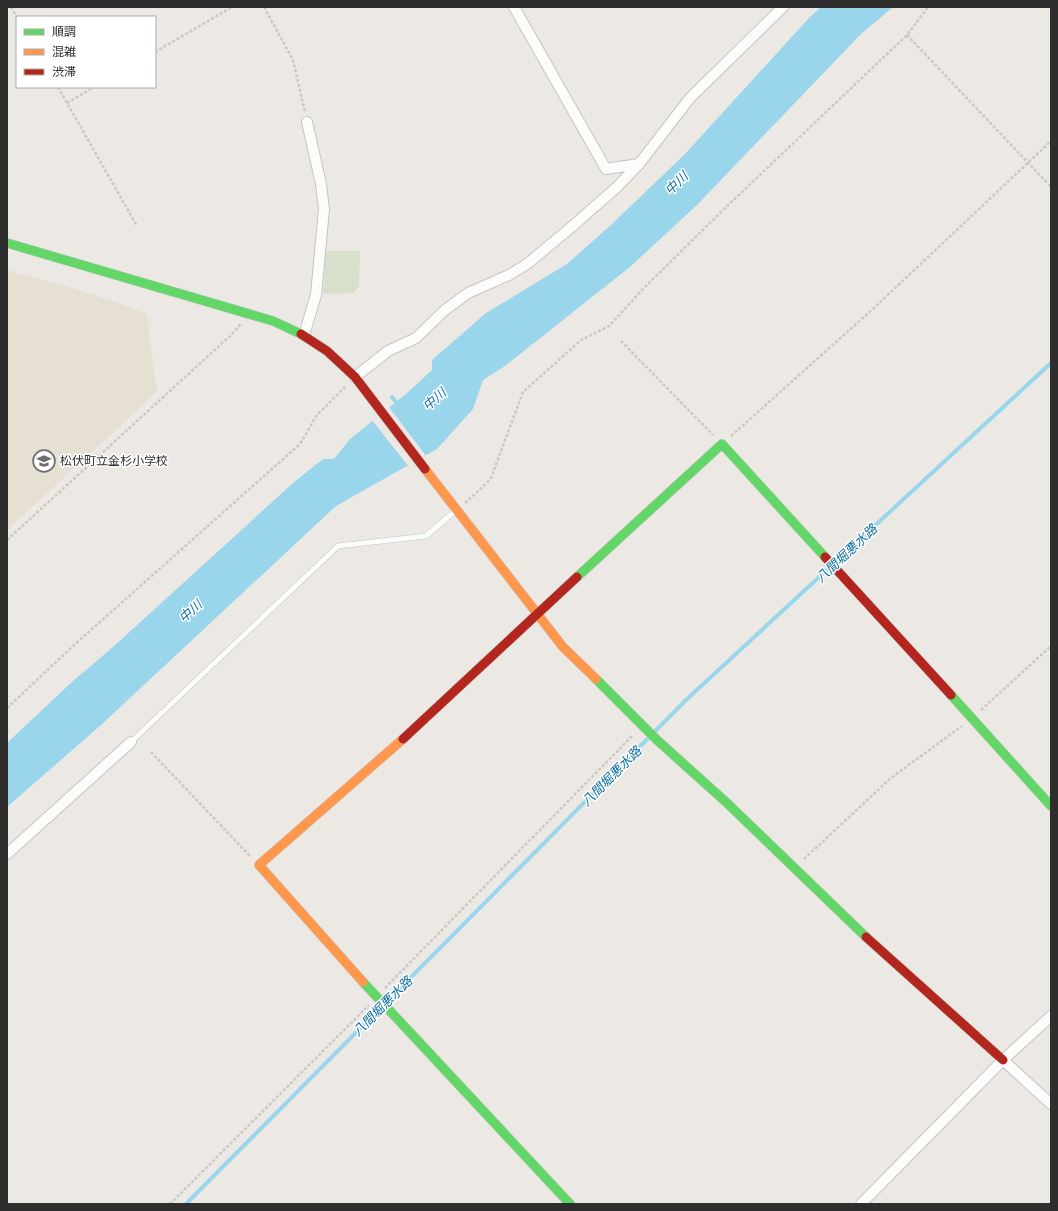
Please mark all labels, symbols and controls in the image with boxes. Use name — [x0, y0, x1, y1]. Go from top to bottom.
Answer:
legend — [16, 16, 156, 88]
text: 順調 — [52, 22, 76, 41]
text: 混雑 — [52, 42, 76, 61]
text: 渋滞 — [52, 62, 76, 81]
water label: 中川 — [660, 165, 694, 199]
water label: 中川 — [418, 382, 452, 415]
school or university icon: 松伏町立金杉小学校 — [31, 448, 57, 474]
place label: 松伏町立金杉小学校 — [60, 451, 168, 470]
water label: 八間堀悪水路 — [811, 518, 882, 587]
water label: 中川 — [174, 594, 208, 627]
water label: 八間堀悪水路 — [576, 741, 646, 811]
water label: 八間堀悪水路 — [347, 971, 417, 1041]

